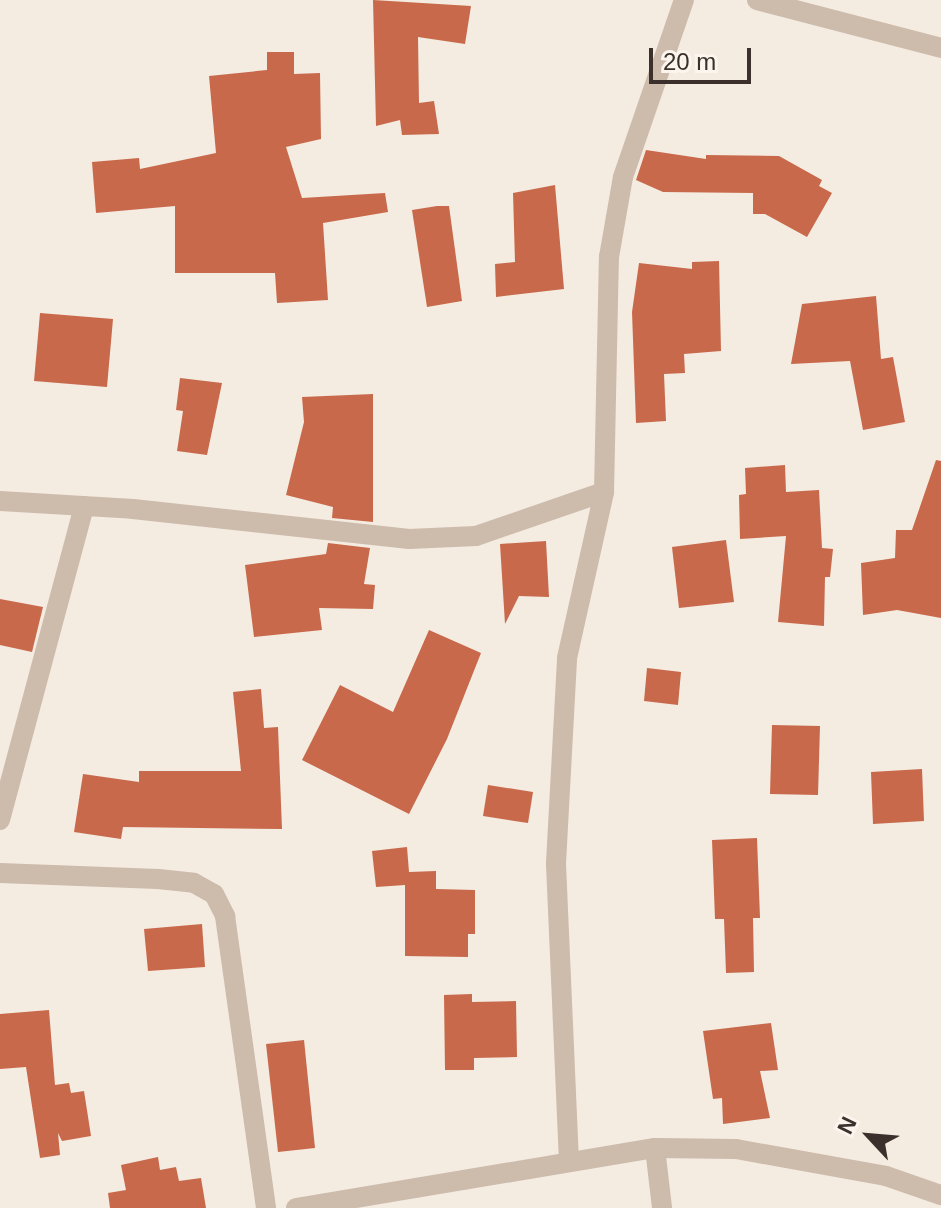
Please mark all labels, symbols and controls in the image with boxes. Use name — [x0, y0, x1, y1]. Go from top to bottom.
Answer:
scale bar — [653, 32, 755, 82]
text: 20 m — [663, 48, 716, 75]
north arrow — [829, 1096, 909, 1176]
text: N — [832, 1113, 862, 1138]

